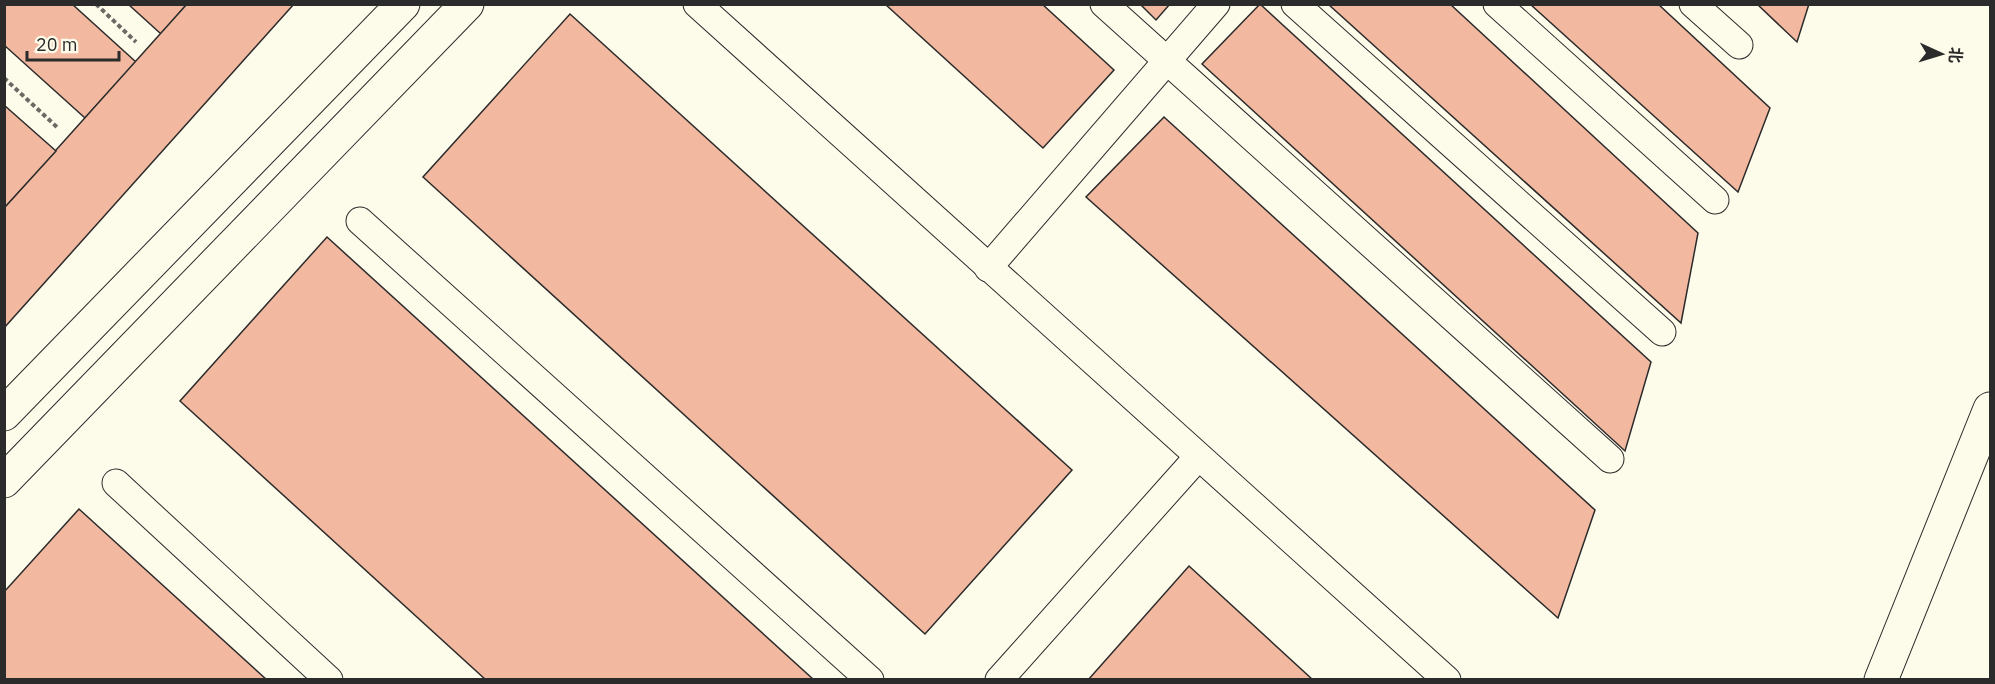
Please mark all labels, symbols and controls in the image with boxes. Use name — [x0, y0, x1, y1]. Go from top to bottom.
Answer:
scale bar — [27, 24, 118, 62]
north arrow — [1911, 24, 1971, 84]
text: 20 m — [36, 33, 78, 56]
text: 北 — [1945, 46, 1966, 64]

